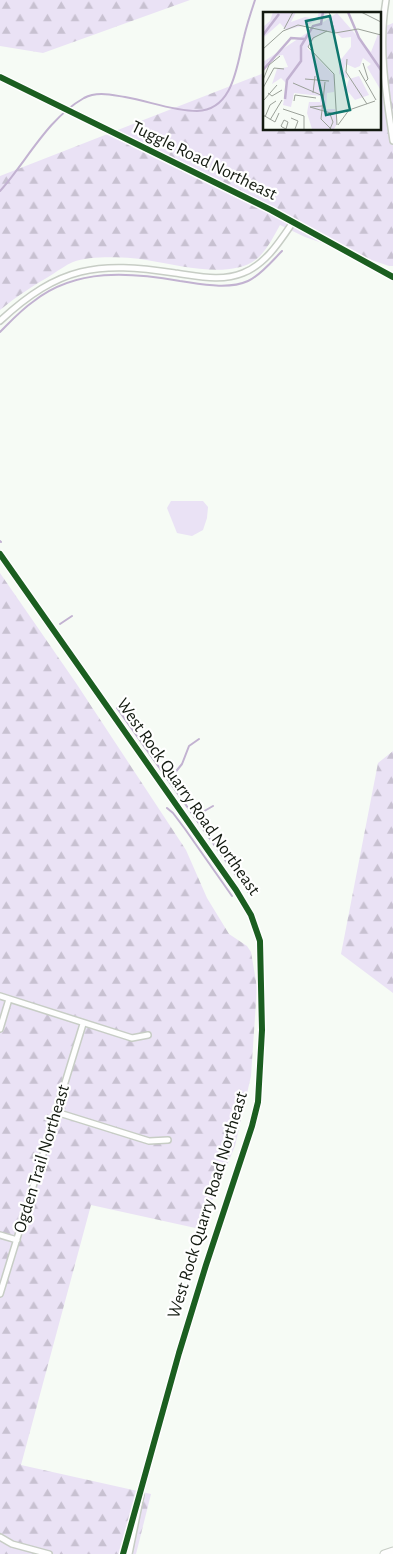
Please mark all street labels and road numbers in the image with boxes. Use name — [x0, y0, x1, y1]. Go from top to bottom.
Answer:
street label: Tuggle Road Northeast — [129, 118, 280, 204]
street label: West Rock Quarry Road Northeast — [113, 695, 263, 899]
street label: Ogden Trail Northeast — [11, 1082, 73, 1235]
street label: West Rock Quarry Road Northeast — [165, 1089, 251, 1320]

